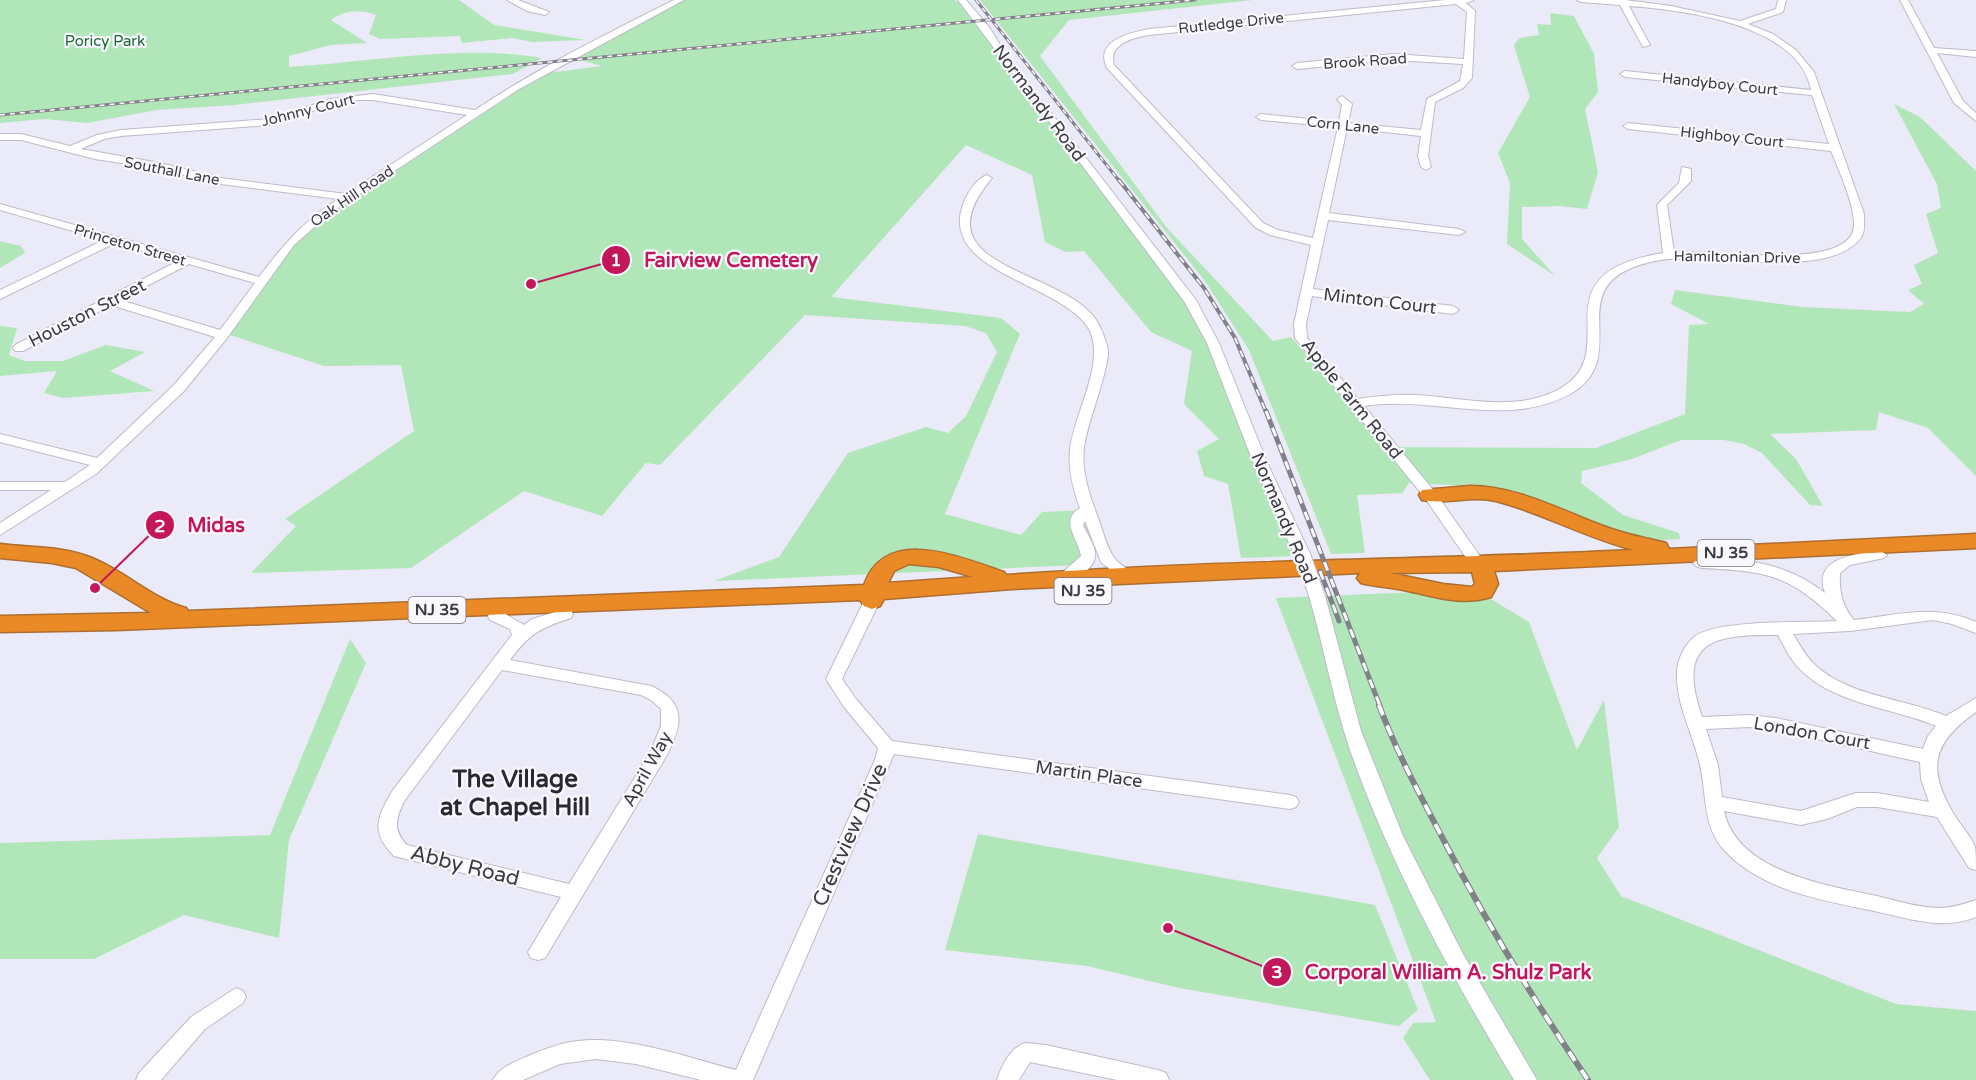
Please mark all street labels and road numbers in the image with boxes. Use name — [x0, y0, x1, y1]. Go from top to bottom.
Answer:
street label: Rutledge Drive — [1177, 9, 1285, 37]
street label: Normandy Road — [988, 40, 1090, 166]
street label: Brook Road — [1323, 49, 1407, 73]
street label: Handyboy Court — [1661, 69, 1779, 99]
street label: Johnny Court — [260, 90, 357, 130]
street label: Corn Lane — [1306, 112, 1380, 138]
street label: Highboy Court — [1679, 123, 1785, 151]
street label: Southall Lane — [123, 153, 221, 189]
street label: Oak Hill Road — [307, 162, 397, 230]
street label: Princeton Street — [72, 220, 188, 270]
street label: Hamiltonian Drive — [1673, 247, 1801, 267]
street label: Houston Street — [25, 274, 149, 352]
street label: Minton Court — [1322, 283, 1438, 319]
street label: Apple Farm Road — [1297, 334, 1407, 464]
street label: Normandy Road — [1246, 449, 1322, 587]
road number: NJ 35 — [1698, 540, 1754, 566]
road number: NJ 35 — [1054, 578, 1112, 604]
road number: NJ 35 — [408, 597, 466, 623]
street label: London Court — [1752, 712, 1872, 754]
street label: April Way — [617, 727, 677, 810]
street label: Martin Place — [1034, 756, 1144, 792]
street label: Crestview Drive — [807, 760, 893, 910]
street label: Abby Road — [408, 840, 522, 892]

